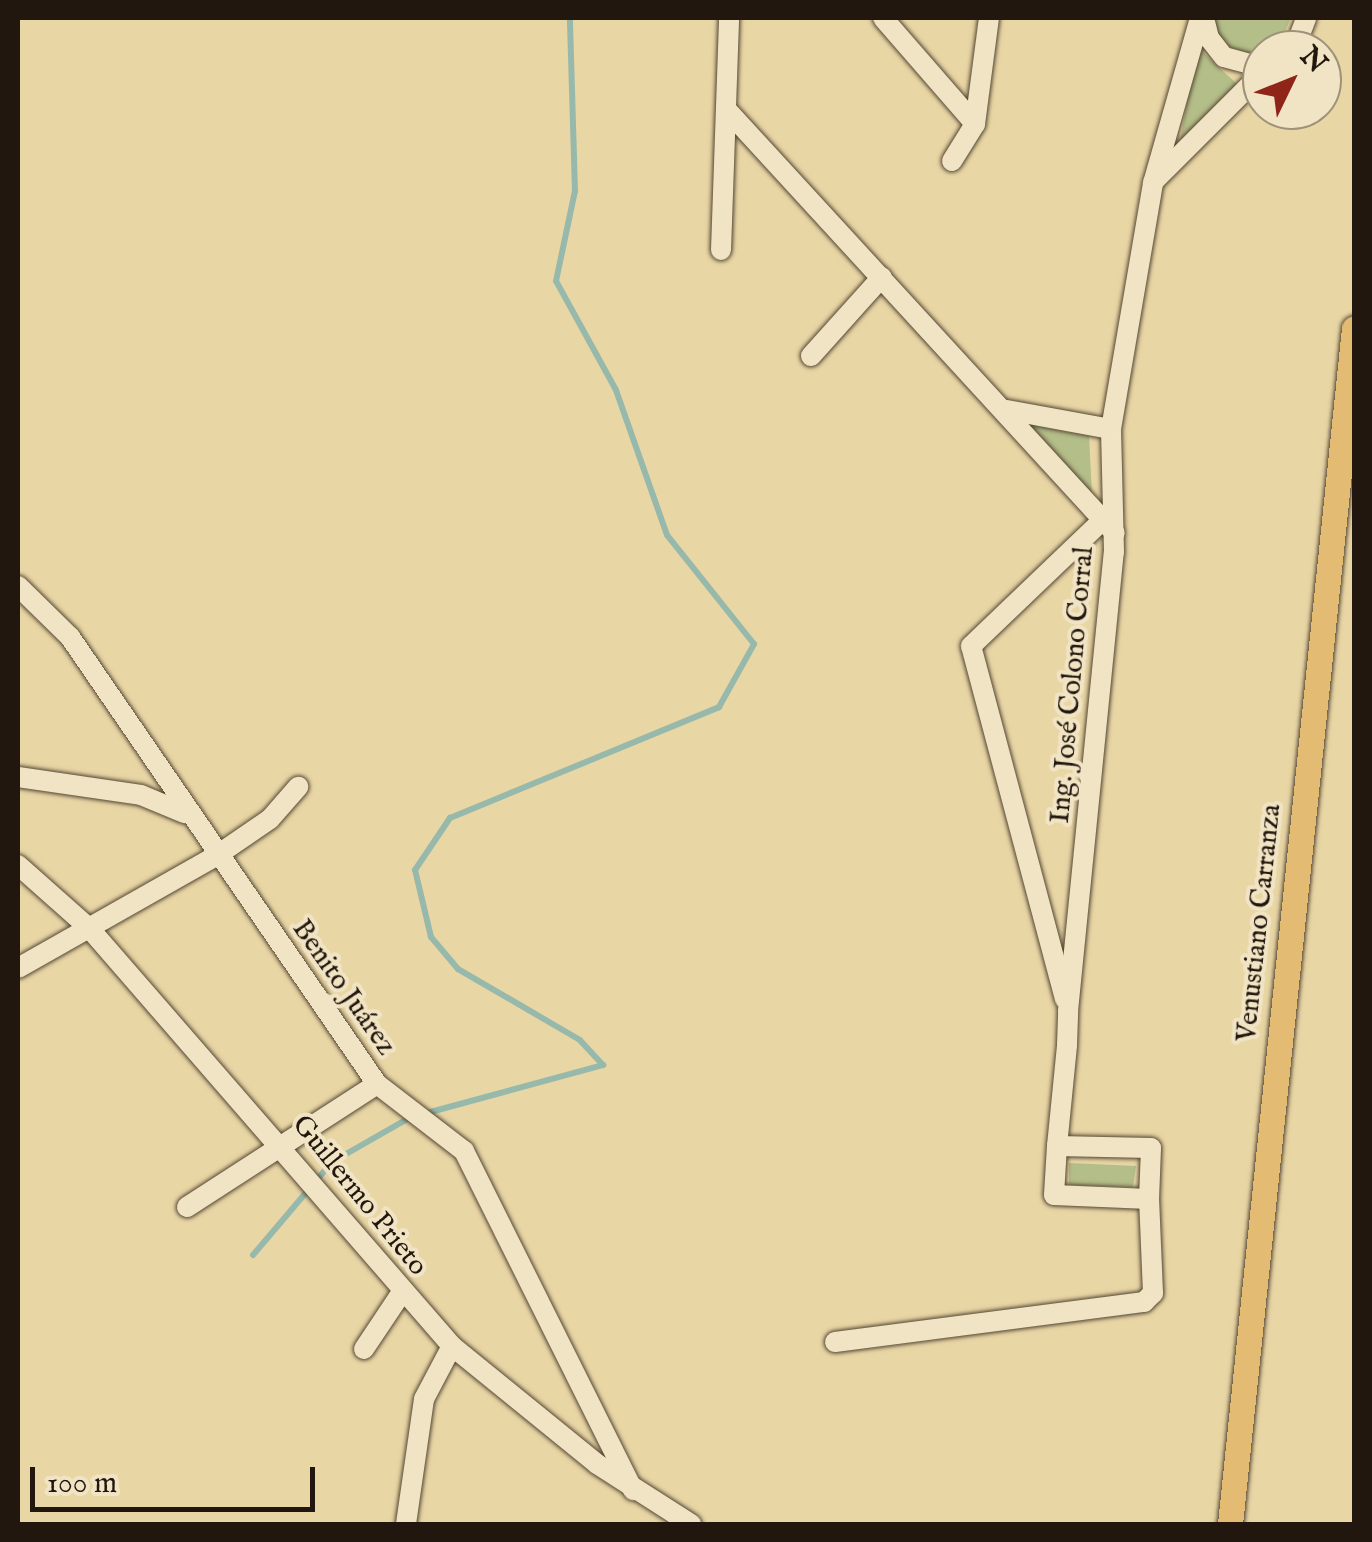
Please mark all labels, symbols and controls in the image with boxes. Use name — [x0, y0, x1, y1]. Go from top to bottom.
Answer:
north arrow — [1242, 30, 1342, 130]
text: N — [1292, 40, 1334, 81]
street label: Ing. José Colono Corral — [1044, 545, 1102, 825]
street label: Venustiano Carranza — [1231, 802, 1289, 1044]
street label: Benito Juárez — [284, 914, 402, 1062]
street label: Guillermo Prieto — [284, 1109, 434, 1283]
scale bar — [35, 1447, 320, 1509]
text: 100 m — [47, 1465, 117, 1503]

